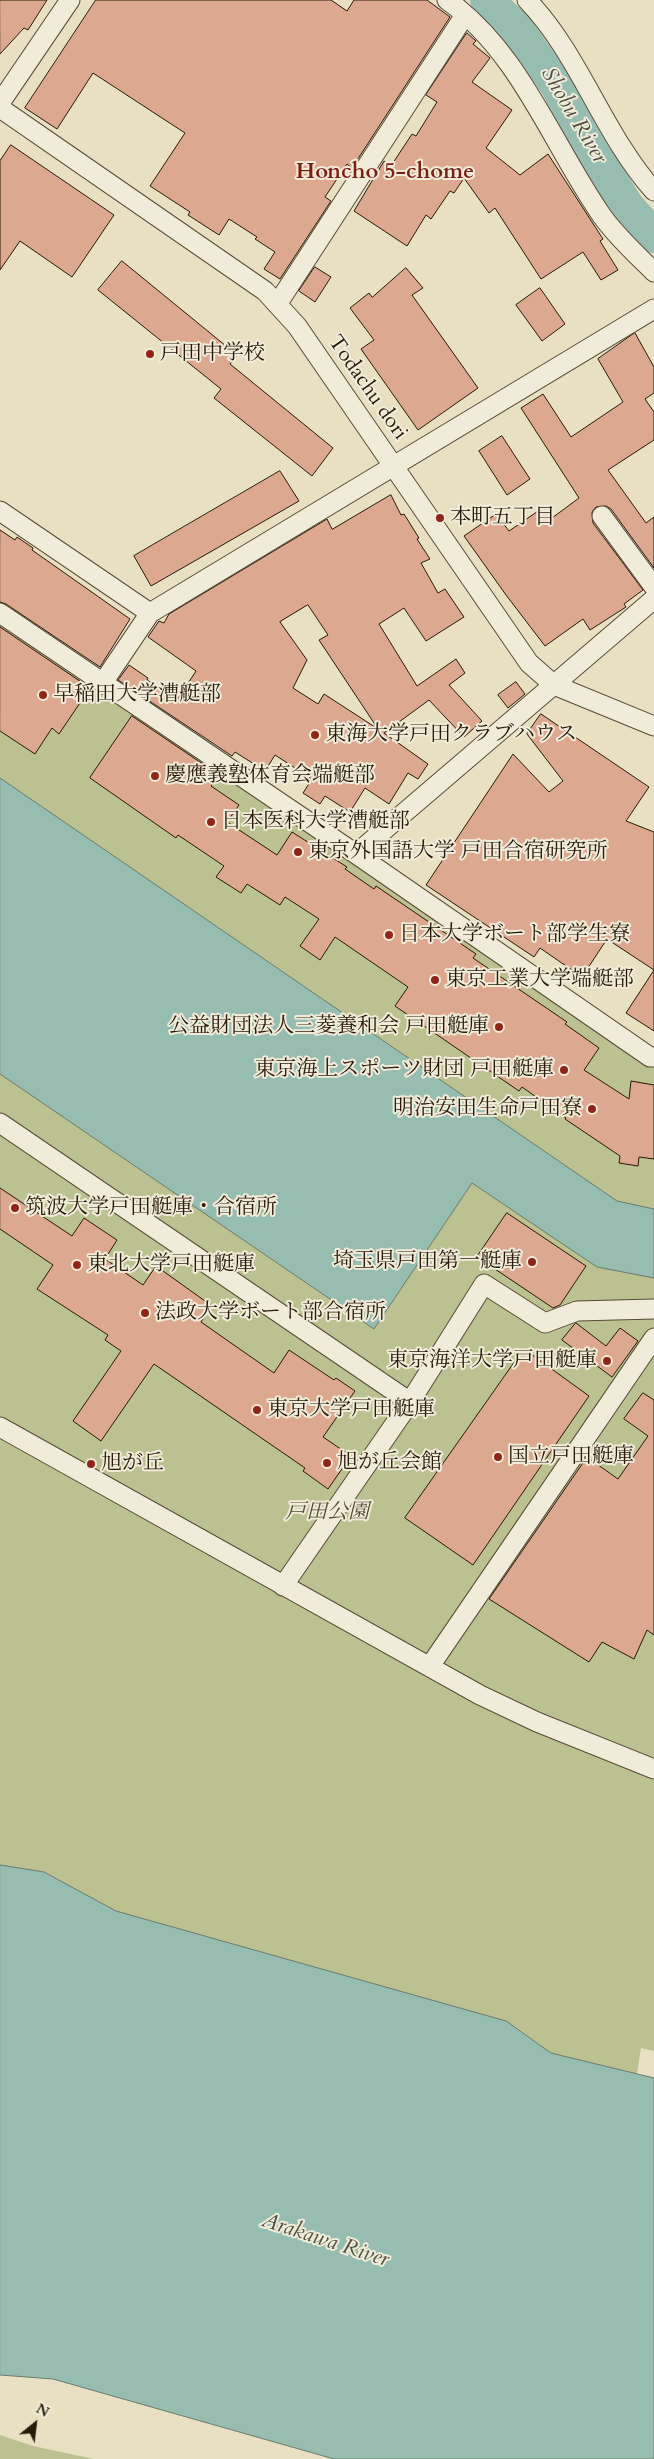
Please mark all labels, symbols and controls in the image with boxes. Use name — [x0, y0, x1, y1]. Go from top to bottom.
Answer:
water label: Shobu River — [534, 63, 612, 169]
district label: Honcho 5-chome — [296, 160, 474, 186]
street label: Todachu dori — [322, 331, 412, 445]
place label: 戸田中学校 — [160, 341, 265, 367]
marker: 戸田中学校 — [144, 348, 156, 360]
place label: 本町五丁目 — [450, 505, 555, 531]
marker: 本町五丁目 — [434, 512, 446, 524]
place label: 早稲田大学漕艇部 — [53, 682, 221, 708]
marker: 早稲田大学漕艇部 — [37, 689, 49, 701]
place label: 東海大学戸田クラブハウス — [325, 722, 577, 748]
marker: 東海大学戸田クラブハウス — [309, 729, 321, 741]
place label: 慶應義塾体育会端艇部 — [165, 763, 375, 789]
marker: 慶應義塾体育会端艇部 — [149, 770, 161, 782]
place label: 日本医科大学漕艇部 — [221, 809, 410, 835]
marker: 日本医科大学漕艇部 — [205, 816, 217, 828]
place label: 東京外国語大学 戸田合宿研究所 — [308, 839, 608, 865]
marker: 東京外国語大学 戸田合宿研究所 — [292, 846, 304, 858]
place label: 日本大学ボート部学生寮 — [399, 922, 630, 948]
marker: 日本大学ボート部学生寮 — [383, 929, 395, 941]
place label: 東京工業大学端艇部 — [445, 967, 634, 993]
marker: 東京工業大学端艇部 — [429, 974, 441, 986]
place label: 公益財団法人三菱養和会 戸田艇庫 — [168, 1014, 489, 1040]
marker: 公益財団法人三菱養和会 戸田艇庫 — [493, 1021, 505, 1033]
place label: 東京海上スポーツ財団 戸田艇庫 — [254, 1057, 554, 1083]
marker: 東京海上スポーツ財団 戸田艇庫 — [558, 1064, 570, 1076]
place label: 明治安田生命戸田寮 — [393, 1096, 582, 1122]
marker: 明治安田生命戸田寮 — [586, 1103, 598, 1115]
place label: 筑波大学戸田艇庫・合宿所 — [25, 1195, 277, 1221]
marker: 筑波大学戸田艇庫・合宿所 — [9, 1202, 21, 1214]
place label: 埼玉県戸田第一艇庫 — [333, 1249, 522, 1275]
place label: 東北大学戸田艇庫 — [87, 1252, 255, 1278]
marker: 埼玉県戸田第一艇庫 — [526, 1256, 538, 1268]
marker: 東北大学戸田艇庫 — [71, 1259, 83, 1271]
place label: 法政大学ボート部合宿所 — [155, 1300, 386, 1326]
marker: 法政大学ボート部合宿所 — [139, 1307, 151, 1319]
place label: 東京海洋大学戸田艇庫 — [387, 1348, 597, 1374]
marker: 東京海洋大学戸田艇庫 — [601, 1355, 613, 1367]
place label: 東京大学戸田艇庫 — [267, 1397, 435, 1423]
marker: 東京大学戸田艇庫 — [251, 1404, 263, 1416]
place label: 国立戸田艇庫 — [508, 1444, 634, 1470]
place label: 旭が丘会館 — [337, 1450, 442, 1476]
place label: 旭が丘 — [101, 1451, 164, 1477]
marker: 国立戸田艇庫 — [492, 1451, 504, 1463]
marker: 旭が丘会館 — [321, 1457, 333, 1469]
marker: 旭が丘 — [85, 1458, 97, 1470]
park label: 戸田公園 — [285, 1500, 369, 1526]
water label: Arakawa River — [258, 2208, 392, 2274]
north arrow — [10, 2399, 60, 2449]
text: N — [33, 2399, 52, 2422]

